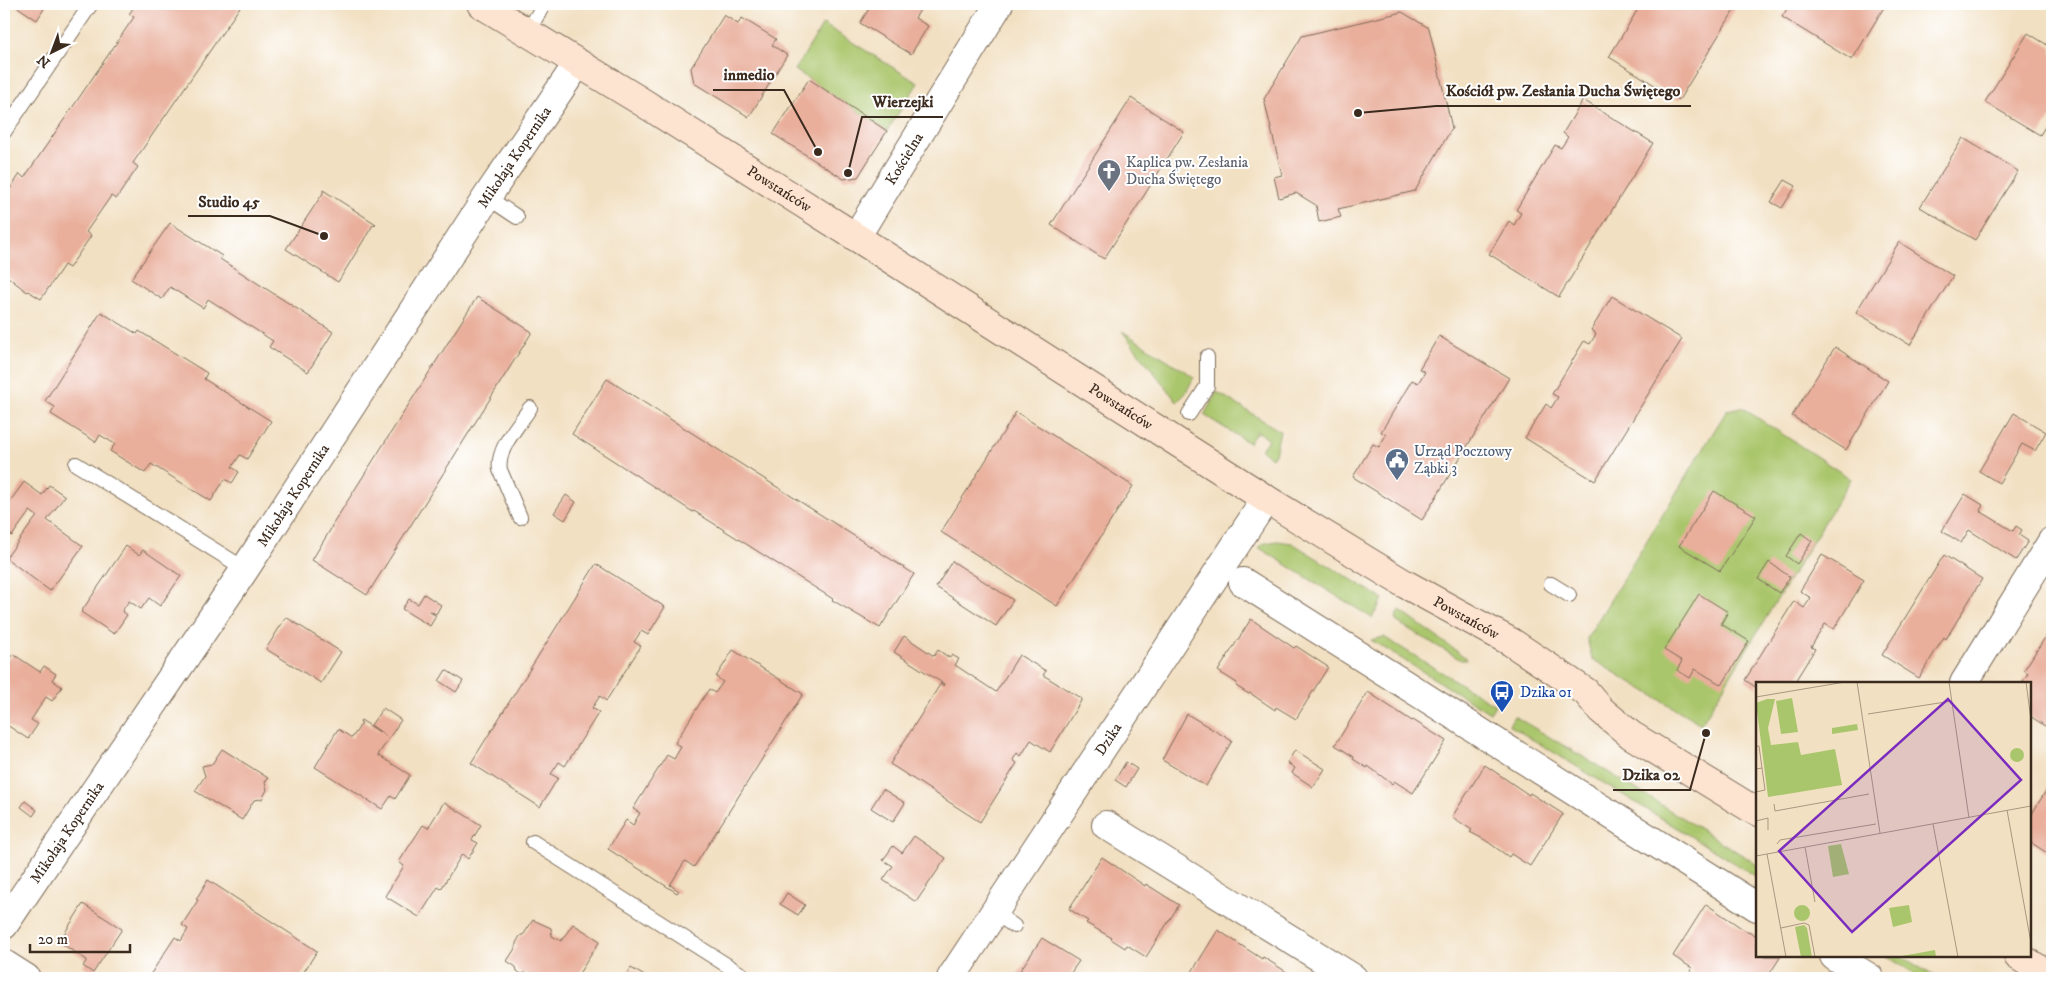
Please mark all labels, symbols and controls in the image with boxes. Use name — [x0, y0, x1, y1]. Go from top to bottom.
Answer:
north arrow — [28, 28, 78, 78]
text: N — [33, 50, 54, 71]
callout: inmedio — [713, 59, 784, 90]
text: inmedio — [724, 65, 775, 85]
callout: Kościół pw. Zesłania Ducha Świętego — [1436, 75, 1691, 106]
text: Kościół pw. Zesłania Ducha Świętego — [1446, 81, 1681, 101]
callout: Wierzejki — [862, 86, 943, 117]
text: Wierzejki — [872, 92, 933, 112]
street label: Mikołaja Kopernika — [473, 102, 556, 211]
street label: Kościelna — [881, 128, 928, 188]
place label: Kaplica pw. Zesłania Ducha Świętego — [1126, 153, 1249, 189]
church icon: Kaplica pw. Zesłania Ducha Świętego — [1096, 158, 1122, 192]
street label: Powstańców — [744, 161, 816, 216]
callout: Studio 45 — [188, 185, 270, 216]
text: Studio 45 — [198, 192, 260, 212]
street label: Powstańców — [1085, 379, 1157, 434]
street label: Mikołaja Kopernika — [253, 440, 334, 550]
place label: Urząd Pocztowy Ząbki 3 — [1414, 442, 1513, 478]
public building icon: Urząd Pocztowy Ząbki 3 — [1384, 447, 1410, 481]
street label: Powstańców — [1430, 592, 1503, 644]
bus stop icon: Dzika 01 — [1489, 679, 1515, 713]
inset map — [1756, 682, 2031, 957]
place label: Dzika 01 — [1520, 683, 1572, 702]
street label: Dzika — [1090, 719, 1126, 759]
callout: Dzika 02 — [1613, 759, 1690, 790]
text: Dzika 02 — [1622, 765, 1681, 785]
street label: Mikołaja Kopernika — [26, 777, 108, 887]
scale bar — [30, 922, 130, 954]
text: 20 m — [38, 930, 68, 949]

